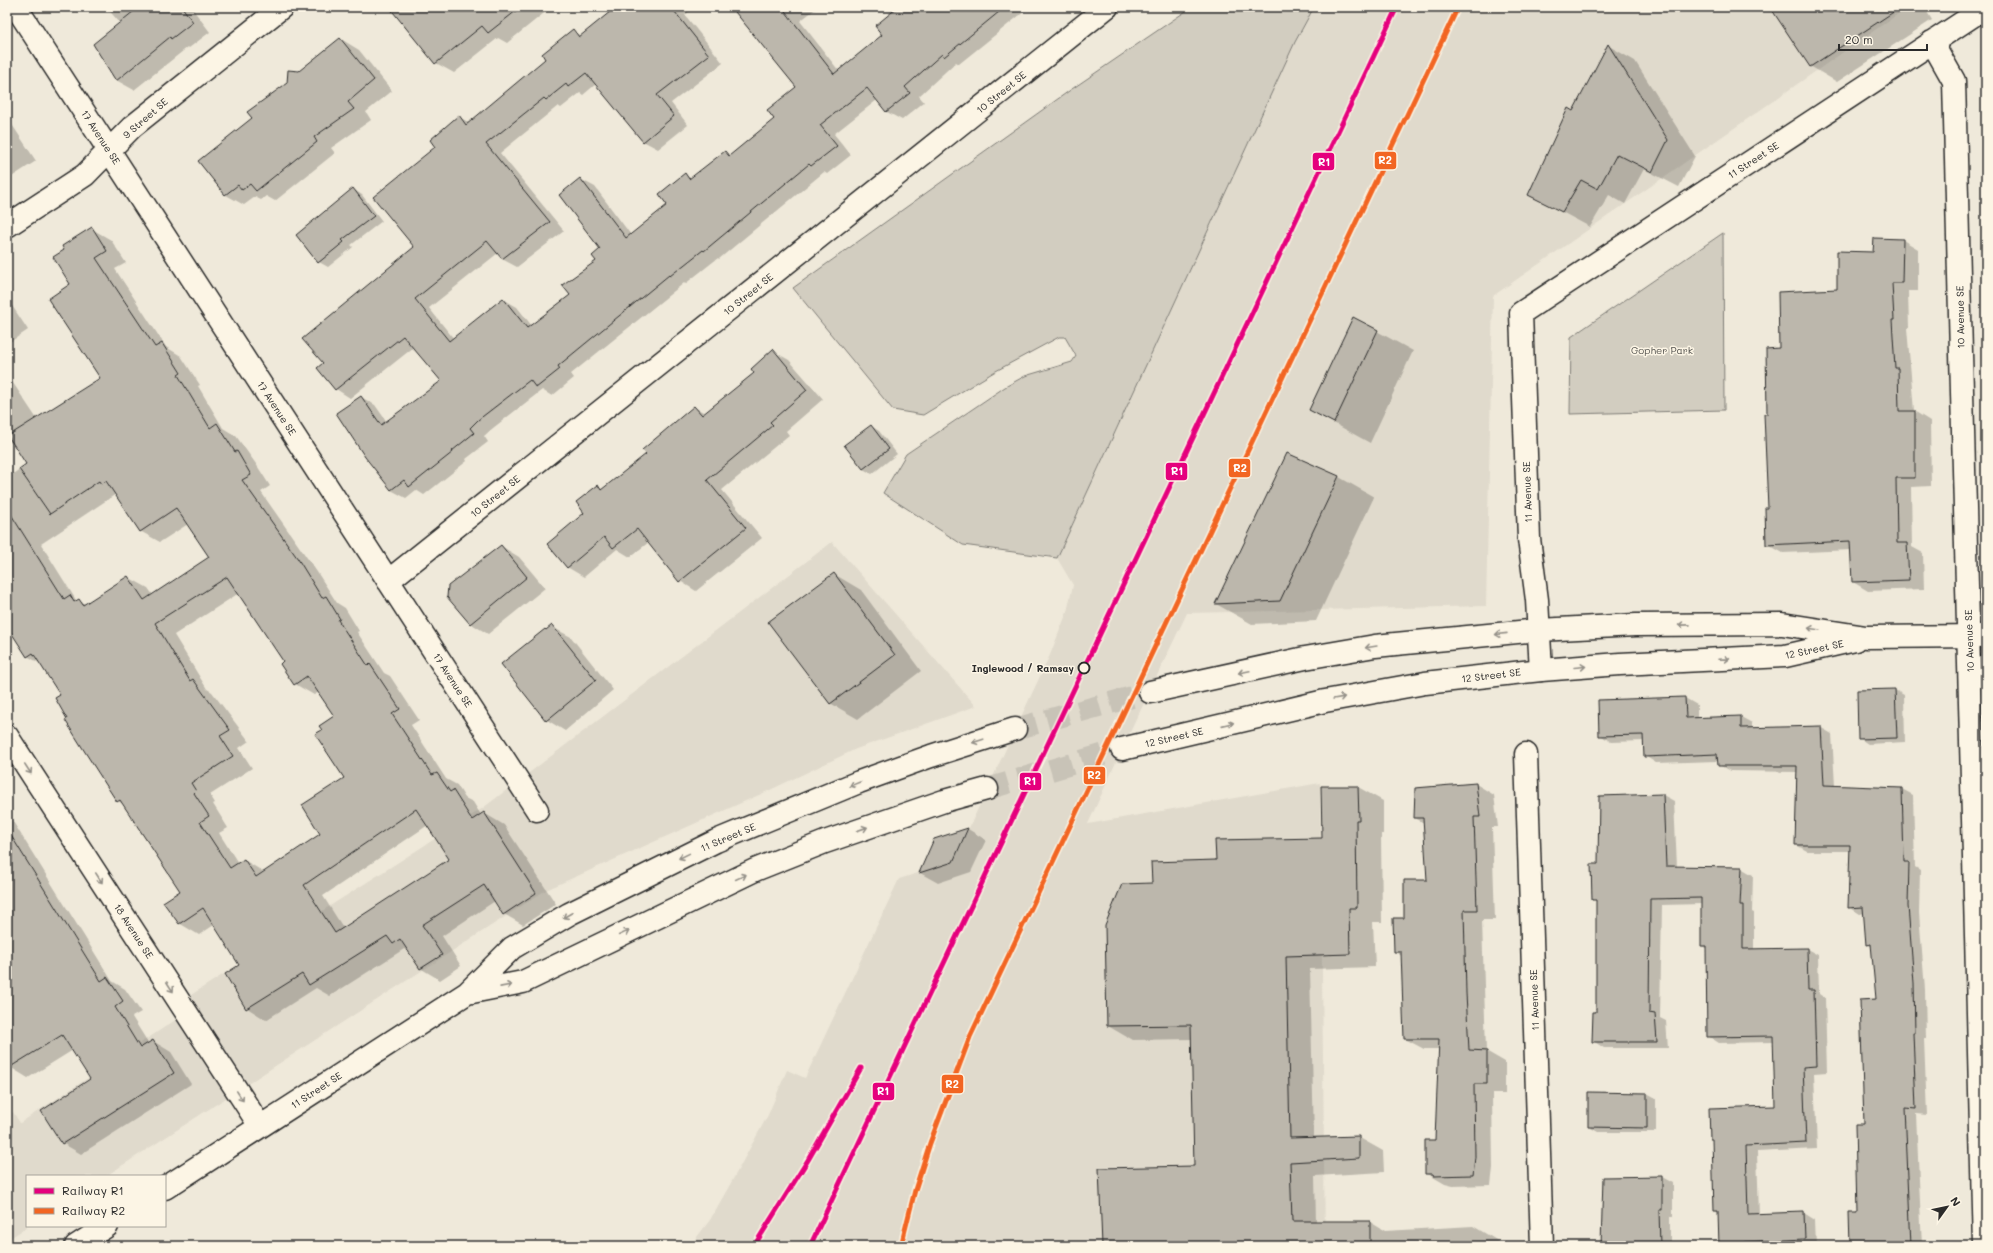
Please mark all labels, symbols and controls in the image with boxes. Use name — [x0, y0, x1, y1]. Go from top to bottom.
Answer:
scale bar — [1839, 26, 1927, 52]
text: 20 m — [1845, 31, 1873, 47]
street label: 10 Street SE — [973, 67, 1029, 116]
street label: 9 Street SE — [119, 94, 171, 141]
street label: 17 Avenue SE — [78, 107, 124, 167]
street label: 11 Street SE — [1725, 138, 1782, 182]
line badge: R2 — [1374, 151, 1397, 170]
line badge: R1 — [1312, 152, 1335, 171]
text: R2 — [1378, 152, 1392, 167]
text: R1 — [1318, 154, 1330, 169]
street label: 10 Street SE — [720, 269, 776, 318]
street label: 10 Avenue SE — [1952, 285, 1968, 349]
park label: Gopher Park — [1631, 343, 1693, 357]
street label: 17 Avenue SE — [254, 378, 300, 438]
line badge: R2 — [1228, 458, 1251, 478]
text: R2 — [1233, 460, 1247, 475]
street label: 11 Avenue SE — [1519, 461, 1535, 523]
line badge: R1 — [1165, 462, 1188, 481]
text: R1 — [1171, 463, 1183, 478]
street label: 10 Street SE — [467, 471, 523, 520]
street label: 10 Avenue SE — [1961, 609, 1977, 673]
one-way arrow — [1678, 621, 1691, 629]
one-way arrow — [1808, 625, 1821, 633]
one-way arrow — [1495, 630, 1508, 637]
street label: 12 Street SE — [1783, 636, 1845, 662]
one-way arrow — [1365, 643, 1378, 651]
street label: 17 Avenue SE — [430, 650, 476, 710]
one-way arrow — [1717, 656, 1730, 663]
place label: Inglewood / Ramsay — [972, 661, 1075, 675]
marker: Inglewood / Ramsay — [1077, 661, 1091, 675]
one-way arrow — [1573, 663, 1586, 671]
street label: 12 Street SE — [1461, 664, 1522, 686]
one-way arrow — [1238, 668, 1251, 676]
one-way arrow — [1332, 694, 1345, 702]
one-way arrow — [1221, 720, 1234, 728]
street label: 12 Street SE — [1143, 723, 1205, 751]
one-way arrow — [972, 738, 985, 745]
one-way arrow — [24, 763, 32, 774]
line badge: R2 — [1083, 766, 1106, 785]
text: R2 — [1087, 767, 1101, 782]
line badge: R1 — [1019, 772, 1042, 791]
text: R1 — [1024, 773, 1036, 788]
one-way arrow — [850, 780, 862, 788]
street label: 11 Street SE — [698, 819, 758, 855]
one-way arrow — [856, 825, 868, 833]
one-way arrow — [678, 853, 690, 860]
one-way arrow — [95, 872, 103, 883]
one-way arrow — [735, 873, 747, 880]
street label: 18 Avenue SE — [111, 901, 157, 961]
one-way arrow — [562, 911, 574, 919]
one-way arrow — [617, 929, 629, 936]
street label: 11 Avenue SE — [1526, 969, 1542, 1031]
one-way arrow — [166, 981, 174, 992]
one-way arrow — [499, 981, 512, 989]
street label: 11 Street SE — [288, 1068, 345, 1112]
line badge: R2 — [941, 1074, 964, 1094]
text: R2 — [945, 1076, 959, 1091]
line badge: R1 — [872, 1082, 895, 1101]
text: R1 — [877, 1083, 889, 1098]
one-way arrow — [237, 1090, 245, 1102]
legend — [26, 1175, 166, 1227]
text: Railway R1 — [62, 1182, 124, 1198]
north arrow — [1927, 1187, 1967, 1227]
text: N — [1947, 1194, 1964, 1209]
text: Railway R2 — [62, 1202, 125, 1218]

